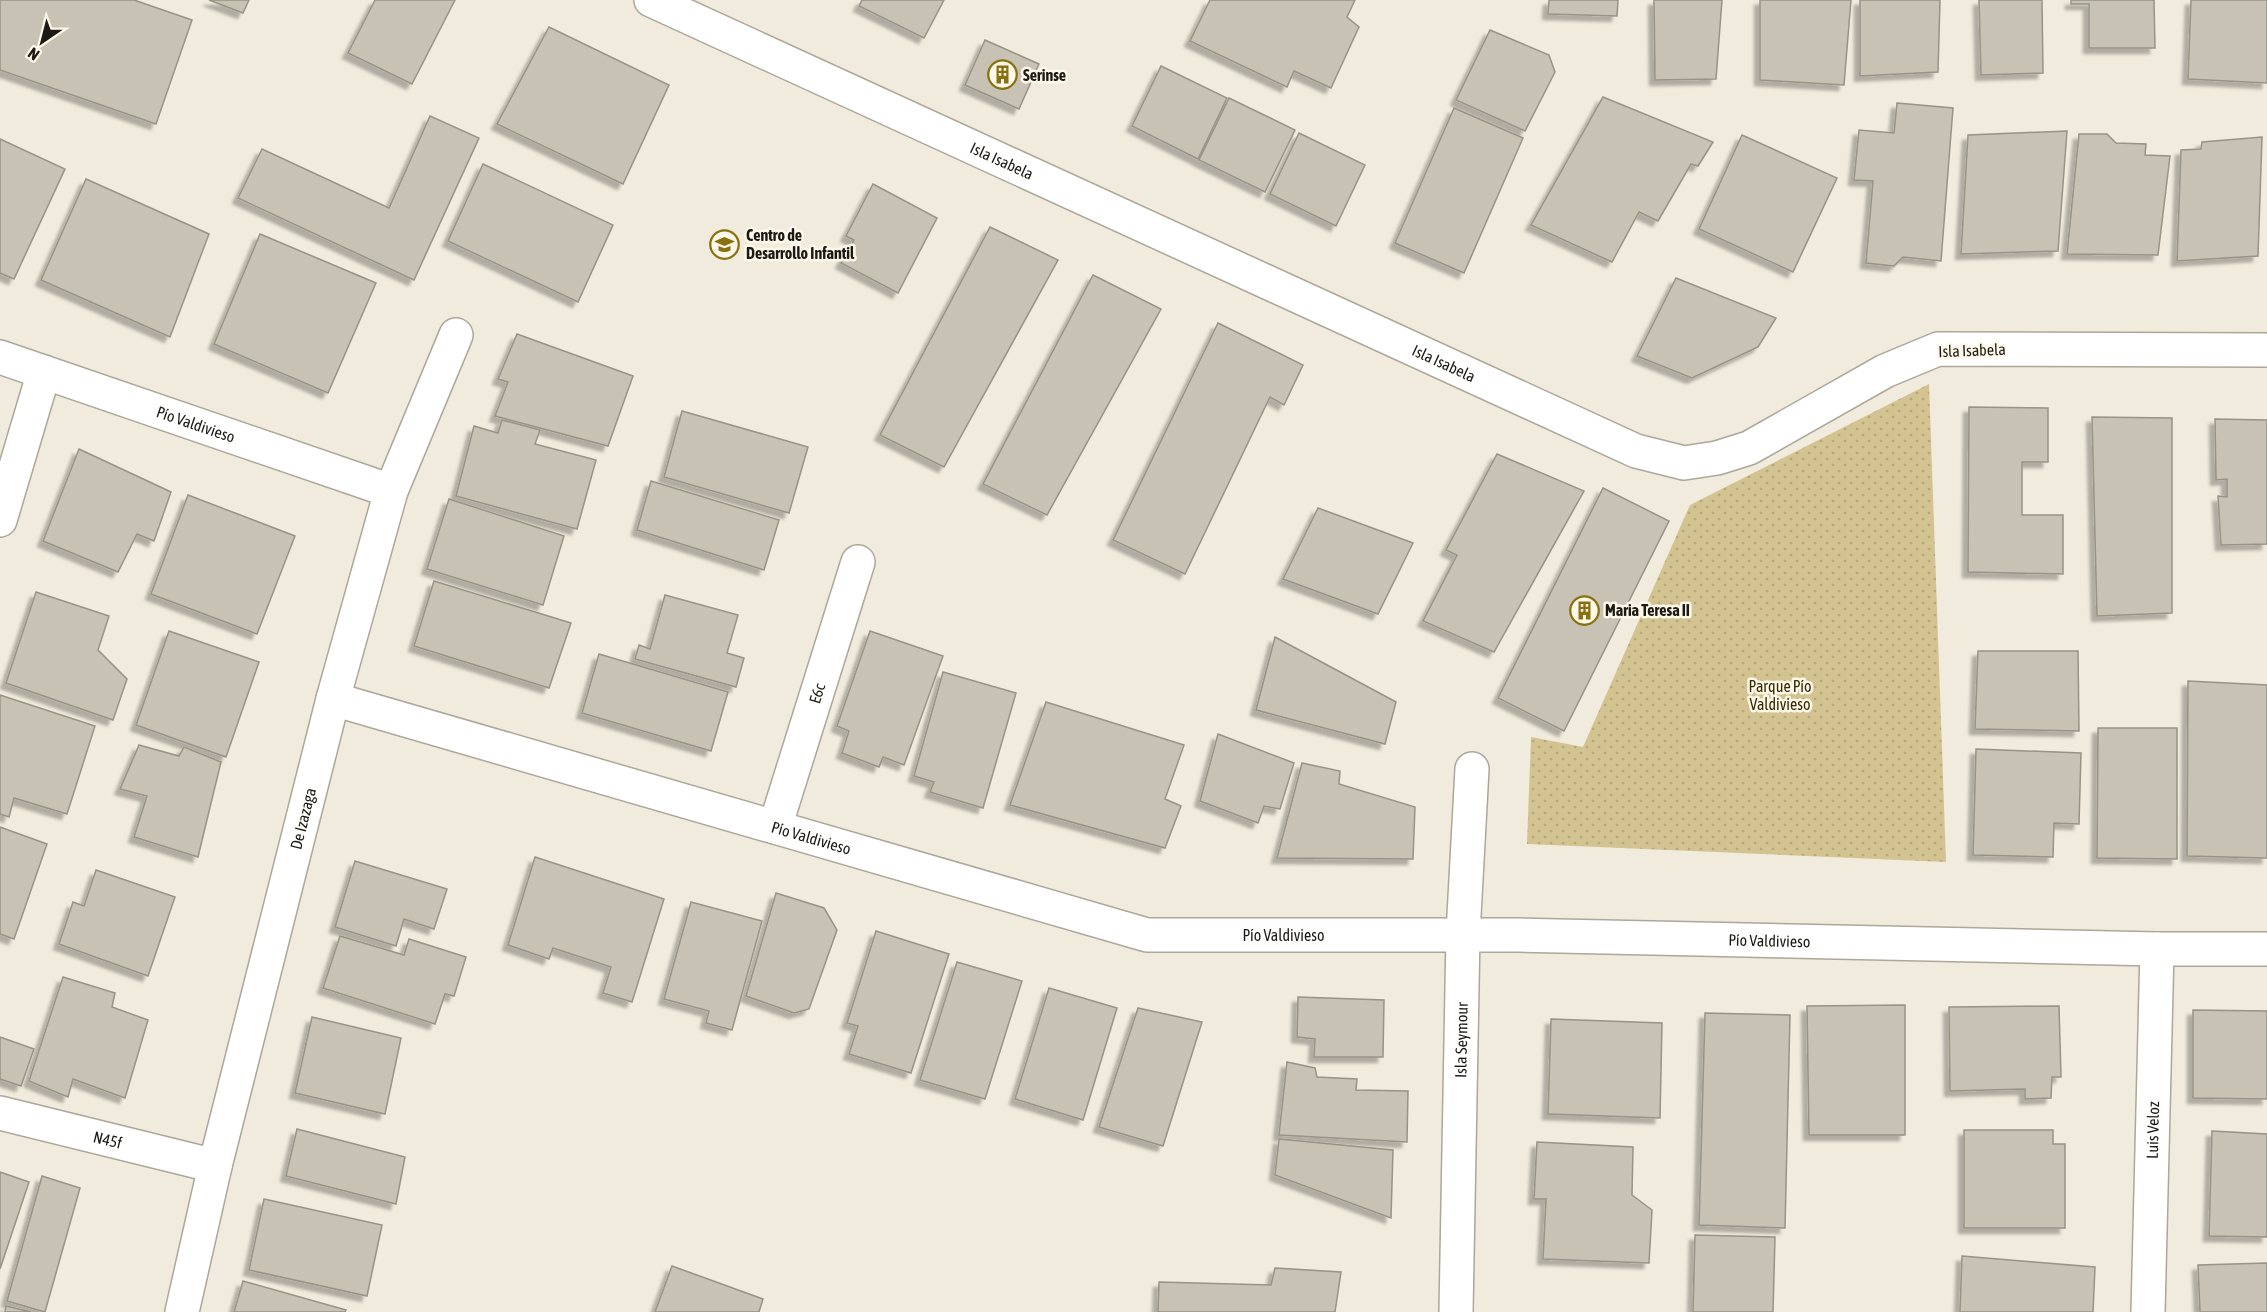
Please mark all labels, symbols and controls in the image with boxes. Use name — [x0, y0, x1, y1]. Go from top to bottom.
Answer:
north arrow — [12, 12, 72, 72]
text: N — [24, 44, 42, 64]
building icon: Serinse — [986, 59, 1018, 91]
place label: Serinse — [1023, 66, 1066, 84]
street label: Isla Isabela — [968, 138, 1036, 183]
place label: Centro de Desarrollo Infantil — [746, 226, 855, 262]
school or university icon: Centro de Desarrollo Infantil — [709, 228, 741, 260]
street label: Isla Isabela — [1938, 340, 2006, 360]
street label: Isla Isabela — [1409, 341, 1478, 385]
street label: Pío Valdivieso — [154, 402, 237, 446]
building icon: Maria Teresa II — [1568, 594, 1600, 626]
place label: Maria Teresa II — [1605, 601, 1690, 619]
park label: Parque Pío Valdivieso — [1748, 677, 1812, 713]
street label: E6c — [805, 681, 828, 706]
street label: De Izazaga — [286, 786, 319, 851]
street label: Pío Valdivieso — [769, 818, 853, 858]
street label: Pío Valdivieso — [1243, 926, 1324, 944]
street label: Pío Valdivieso — [1728, 931, 1811, 950]
street label: Isla Seymour — [1451, 1002, 1471, 1078]
street label: Luis Veloz — [2143, 1101, 2162, 1159]
street label: N45f — [92, 1127, 125, 1152]

